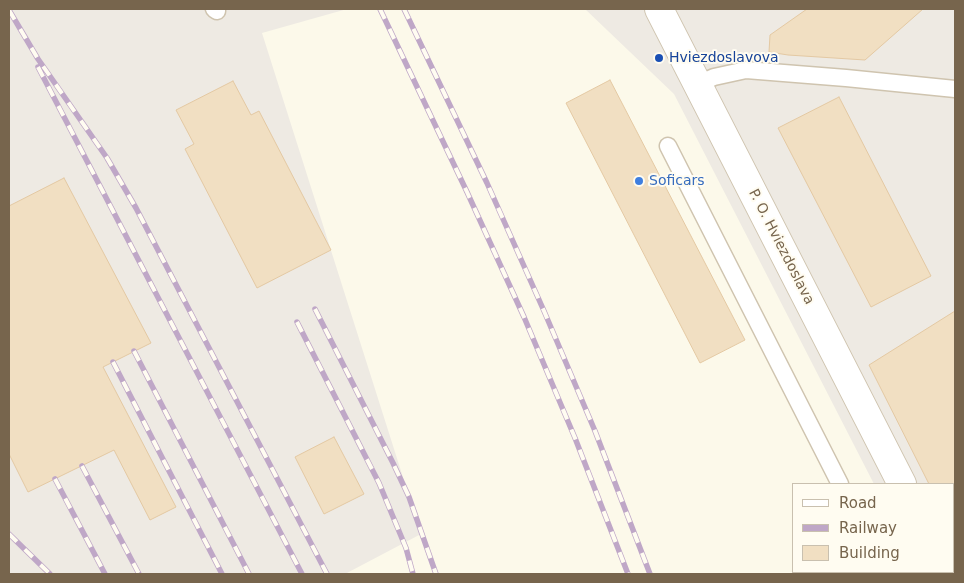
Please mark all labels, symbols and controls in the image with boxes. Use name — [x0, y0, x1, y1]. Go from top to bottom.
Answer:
place label: Hviezdoslavova — [669, 50, 779, 66]
marker: Hviezdoslavova — [653, 52, 665, 64]
place label: Soficars — [649, 173, 705, 189]
marker: Soficars — [633, 175, 645, 187]
street label: P. O. Hviezdoslava — [745, 186, 817, 308]
legend — [792, 483, 954, 573]
text: Road — [839, 494, 877, 512]
text: Railway — [839, 519, 897, 537]
text: Building — [839, 544, 900, 562]

